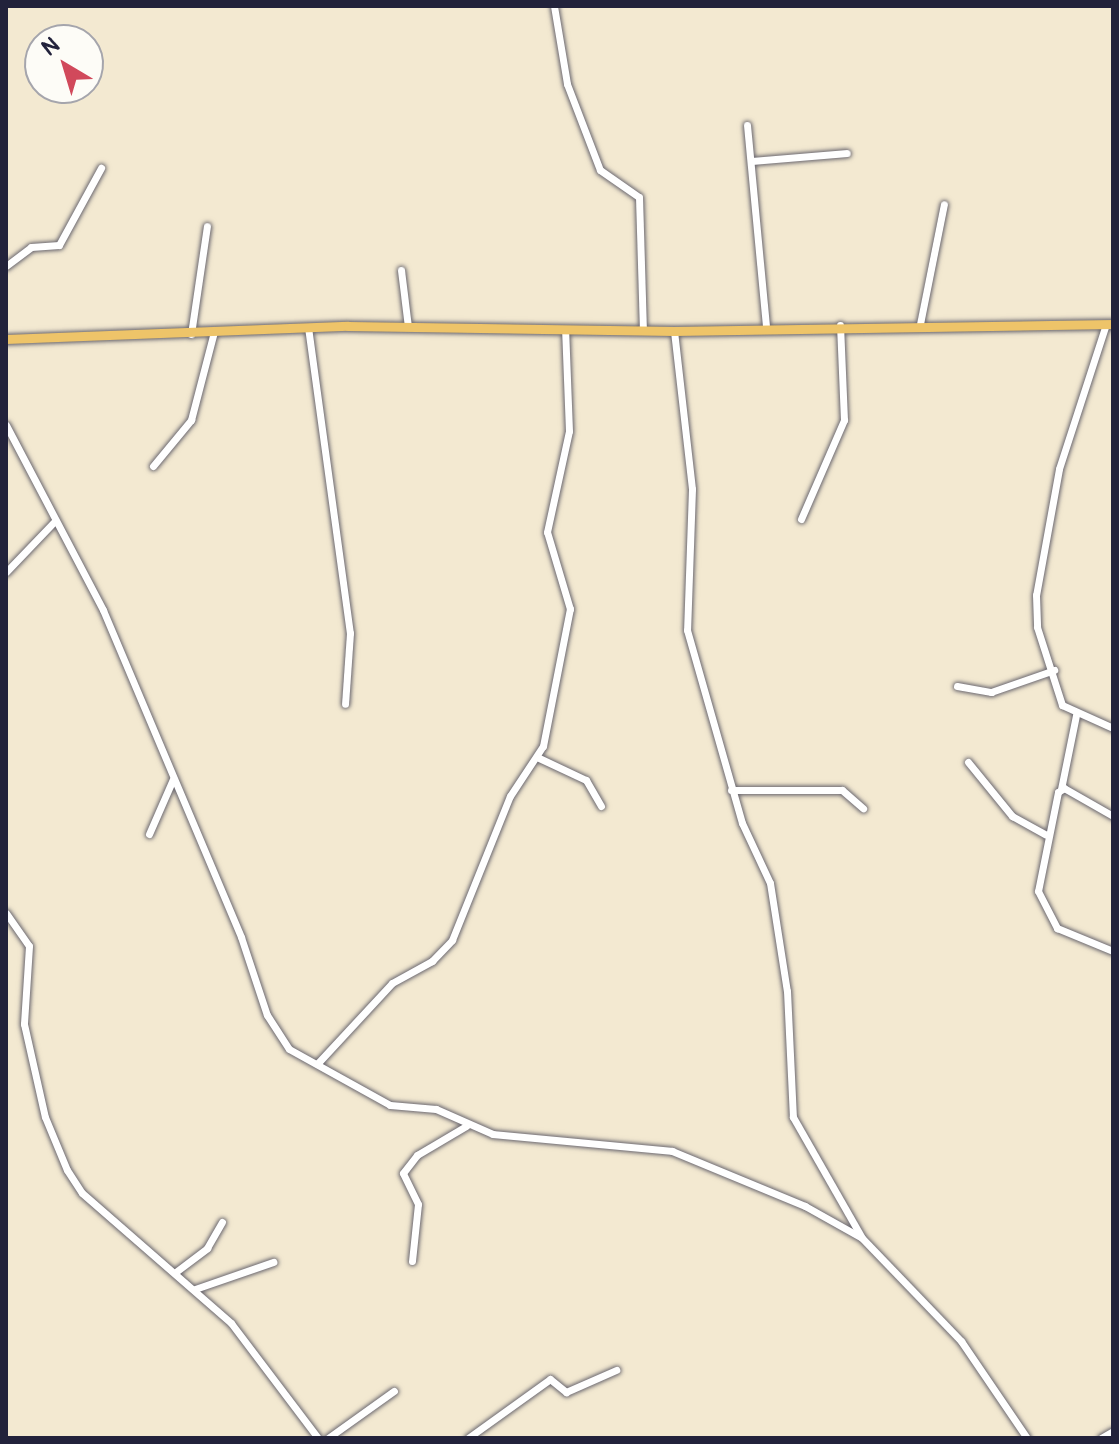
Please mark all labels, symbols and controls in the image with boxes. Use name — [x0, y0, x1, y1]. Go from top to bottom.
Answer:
north arrow — [24, 24, 104, 104]
text: N — [36, 31, 65, 62]

